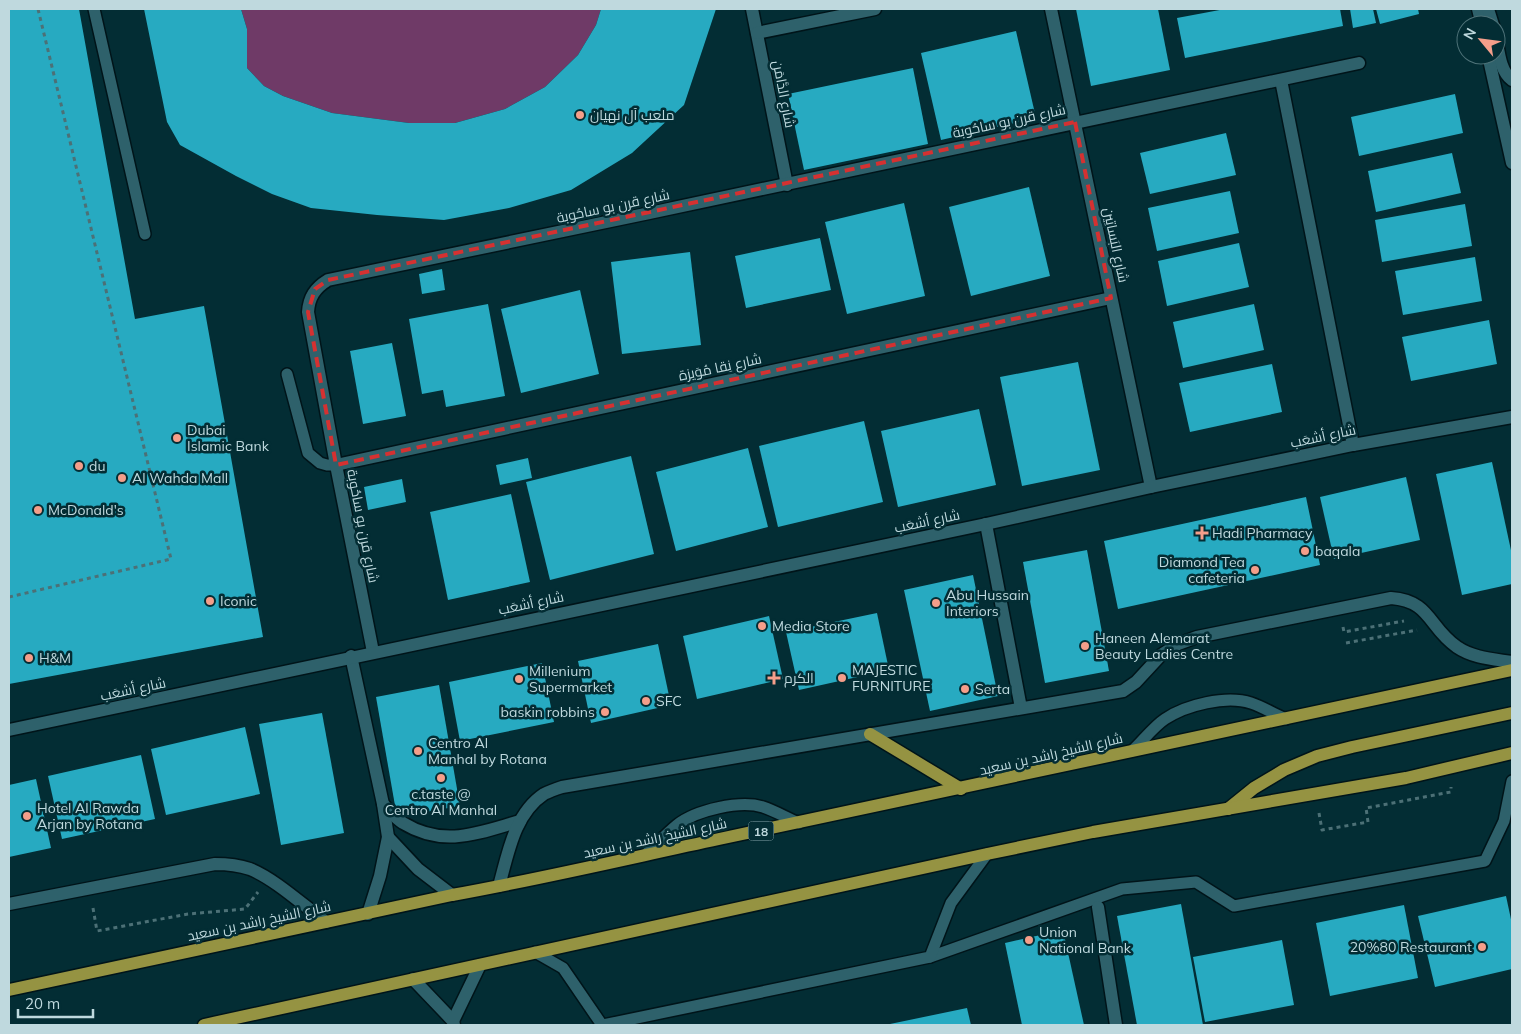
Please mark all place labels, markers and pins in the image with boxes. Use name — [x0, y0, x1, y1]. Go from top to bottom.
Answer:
place label: ملعب آل نهيان — [590, 106, 675, 124]
marker: ملعب آل نهيان — [574, 109, 586, 121]
place label: Dubai Islamic Bank — [187, 421, 270, 455]
marker: Dubai Islamic Bank — [171, 432, 183, 444]
place label: du — [89, 457, 105, 475]
marker: du — [73, 460, 85, 472]
place label: Al Wahda Mall — [132, 469, 228, 487]
marker: Al Wahda Mall — [116, 472, 128, 484]
place label: McDonald's — [48, 501, 124, 519]
marker: McDonald's — [32, 504, 44, 516]
place label: Hadi Pharmacy — [1212, 524, 1313, 542]
marker: Hadi Pharmacy — [1196, 527, 1208, 539]
place label: baqala — [1315, 542, 1360, 560]
marker: baqala — [1299, 545, 1311, 557]
place label: Diamond Tea cafeteria — [1159, 553, 1245, 587]
marker: Diamond Tea cafeteria — [1249, 564, 1261, 576]
place label: Abu Hussain Interiors — [946, 586, 1029, 620]
place label: Iconic — [220, 592, 257, 610]
marker: Iconic — [204, 595, 216, 607]
marker: Abu Hussain Interiors — [930, 597, 942, 609]
place label: Media Store — [772, 617, 850, 635]
marker: Media Store — [756, 620, 768, 632]
place label: Haneen Alemarat Beauty Ladies Centre — [1095, 629, 1233, 663]
marker: Haneen Alemarat Beauty Ladies Centre — [1079, 640, 1091, 652]
place label: H&M — [39, 649, 71, 667]
marker: H&M — [23, 652, 35, 664]
place label: MAJESTIC FURNITURE — [852, 661, 930, 695]
place label: Millenium Supermarket — [529, 662, 612, 696]
place label: الكرم — [784, 669, 814, 688]
marker: الكرم — [768, 672, 780, 684]
marker: MAJESTIC FURNITURE — [836, 672, 848, 684]
marker: Millenium Supermarket — [513, 673, 525, 685]
place label: Serta — [975, 680, 1010, 698]
marker: Serta — [959, 683, 971, 695]
place label: SFC — [656, 692, 682, 710]
marker: SFC — [640, 695, 652, 707]
place label: baskin robbins — [501, 703, 595, 721]
marker: baskin robbins — [599, 706, 611, 718]
place label: Centro Al Manhal by Rotana — [428, 734, 547, 768]
marker: Centro Al Manhal by Rotana — [412, 745, 424, 757]
marker: c.taste @ Centro Al Manhal — [435, 772, 447, 784]
place label: c.taste @ Centro Al Manhal — [385, 785, 497, 819]
place label: Hotel Al Rawda Arjan by Rotana — [37, 799, 143, 833]
marker: Hotel Al Rawda Arjan by Rotana — [21, 810, 33, 822]
place label: Union National Bank — [1039, 923, 1132, 957]
marker: Union National Bank — [1023, 934, 1035, 946]
place label: 20%80 Restaurant — [1350, 938, 1472, 956]
marker: 20%80 Restaurant — [1476, 941, 1488, 953]

